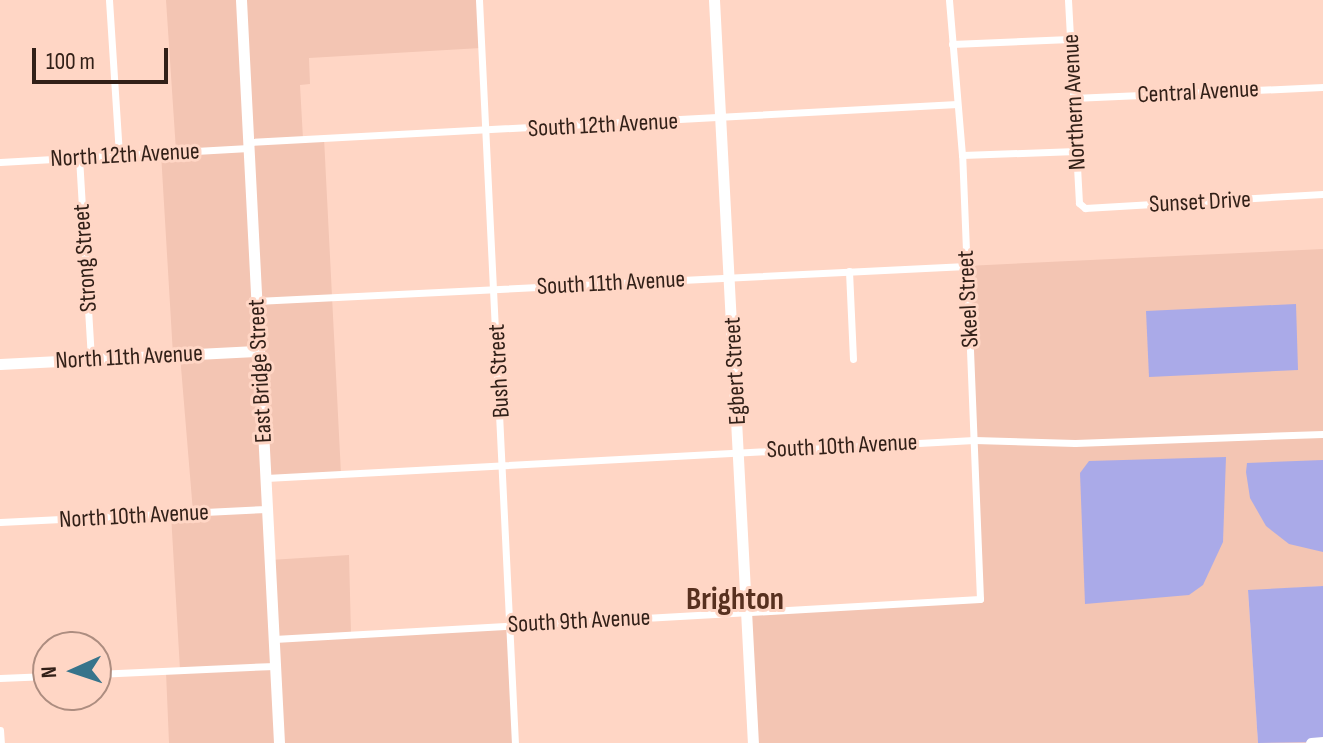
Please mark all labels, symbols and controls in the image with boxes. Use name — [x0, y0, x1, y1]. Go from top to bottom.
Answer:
scale bar — [36, 32, 172, 82]
street label: Northern Avenue — [1056, 33, 1092, 171]
text: 100 m — [46, 47, 95, 76]
street label: Central Avenue — [1137, 74, 1259, 110]
street label: South 12th Avenue — [527, 107, 679, 143]
street label: North 12th Avenue — [50, 137, 200, 173]
street label: Sunset Drive — [1148, 185, 1252, 219]
street label: Strong Street — [67, 203, 103, 313]
street label: Skeel Street — [951, 250, 985, 348]
street label: South 11th Avenue — [536, 265, 686, 301]
street label: East Bridge Street — [242, 298, 278, 444]
street label: Egbert Street — [718, 316, 752, 426]
street label: Bush Street — [482, 323, 516, 419]
street label: North 11th Avenue — [55, 339, 203, 375]
street label: South 10th Avenue — [766, 428, 918, 464]
street label: North 10th Avenue — [58, 498, 210, 534]
district label: Brighton — [686, 581, 784, 619]
street label: South 9th Avenue — [507, 603, 651, 639]
north arrow — [32, 631, 112, 711]
text: N — [36, 666, 63, 679]

